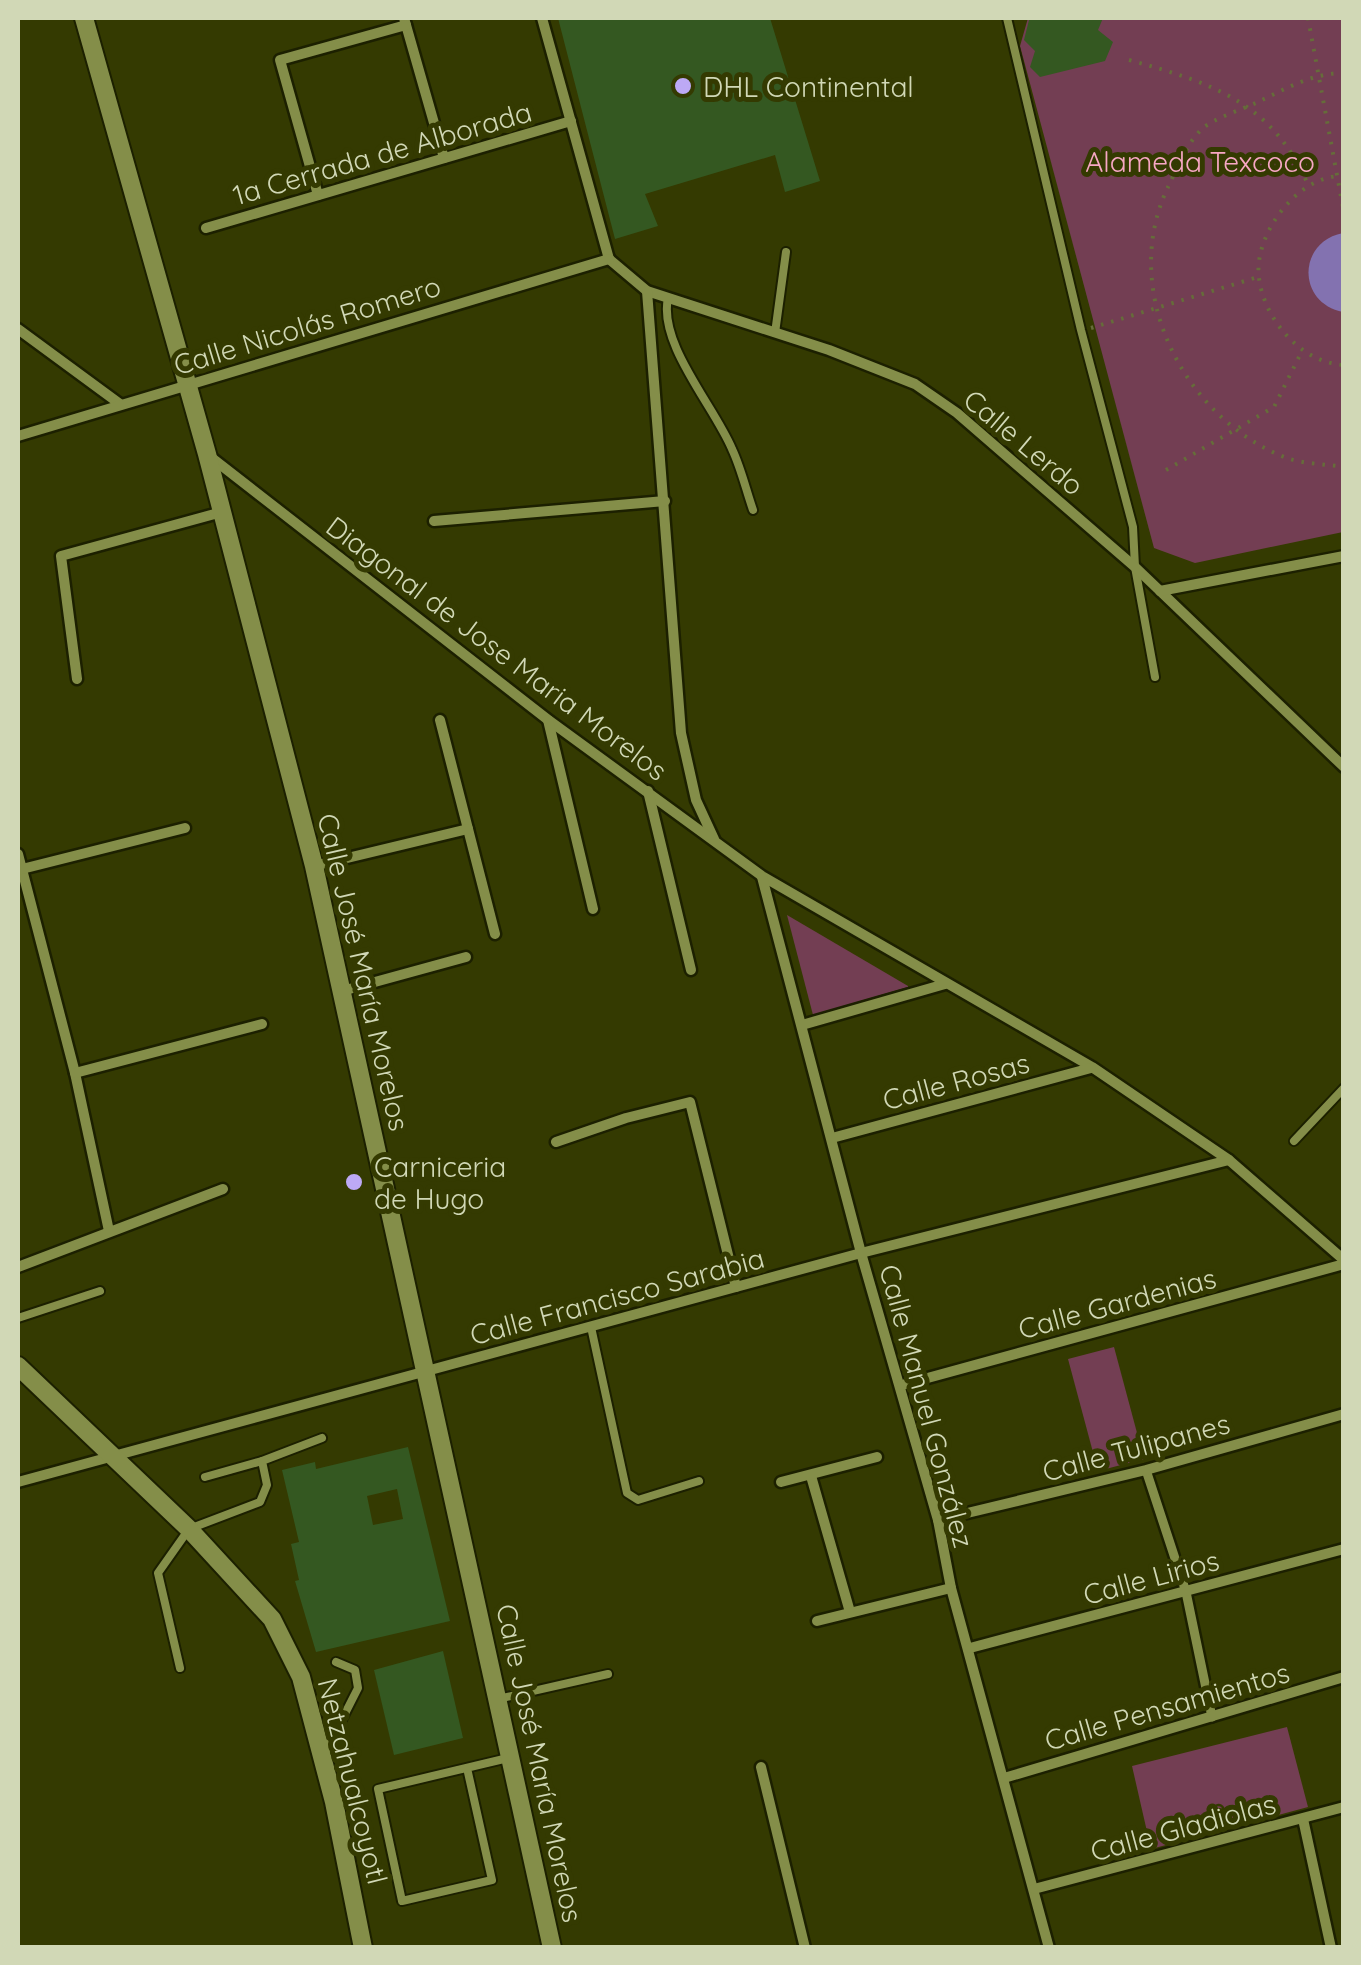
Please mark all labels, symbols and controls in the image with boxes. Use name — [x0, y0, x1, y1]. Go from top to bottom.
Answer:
place label: DHL Continental — [703, 69, 914, 104]
marker: DHL Continental — [672, 75, 694, 97]
street label: 1a Cerrada de Alborada — [229, 94, 535, 212]
park label: Alameda Texcoco — [1085, 144, 1315, 179]
street label: Calle Nicolás Romero — [169, 268, 445, 382]
street label: Calle Lerdo — [957, 382, 1091, 502]
street label: Diagonal de Jose Maria Morelos — [320, 508, 674, 788]
street label: Calle José María Morelos — [310, 810, 418, 1134]
street label: Calle Rosas — [879, 1045, 1033, 1117]
place label: Carniceria de Hugo — [374, 1149, 506, 1216]
marker: Carniceria de Hugo — [343, 1171, 365, 1193]
street label: Calle Francisco Sarabia — [466, 1240, 768, 1352]
street label: Calle Gardenias — [1014, 1260, 1220, 1346]
street label: Calle Manuel González — [872, 1261, 982, 1551]
street label: Calle Tulipanes — [1039, 1405, 1233, 1489]
street label: Calle Lirios — [1079, 1542, 1223, 1612]
street label: Calle José María Morelos — [489, 1601, 591, 1925]
street label: Calle Pensamientos — [1041, 1654, 1293, 1758]
street label: Netzahualcoyotl — [310, 1674, 396, 1888]
street label: Calle Gladiolas — [1086, 1785, 1280, 1869]

